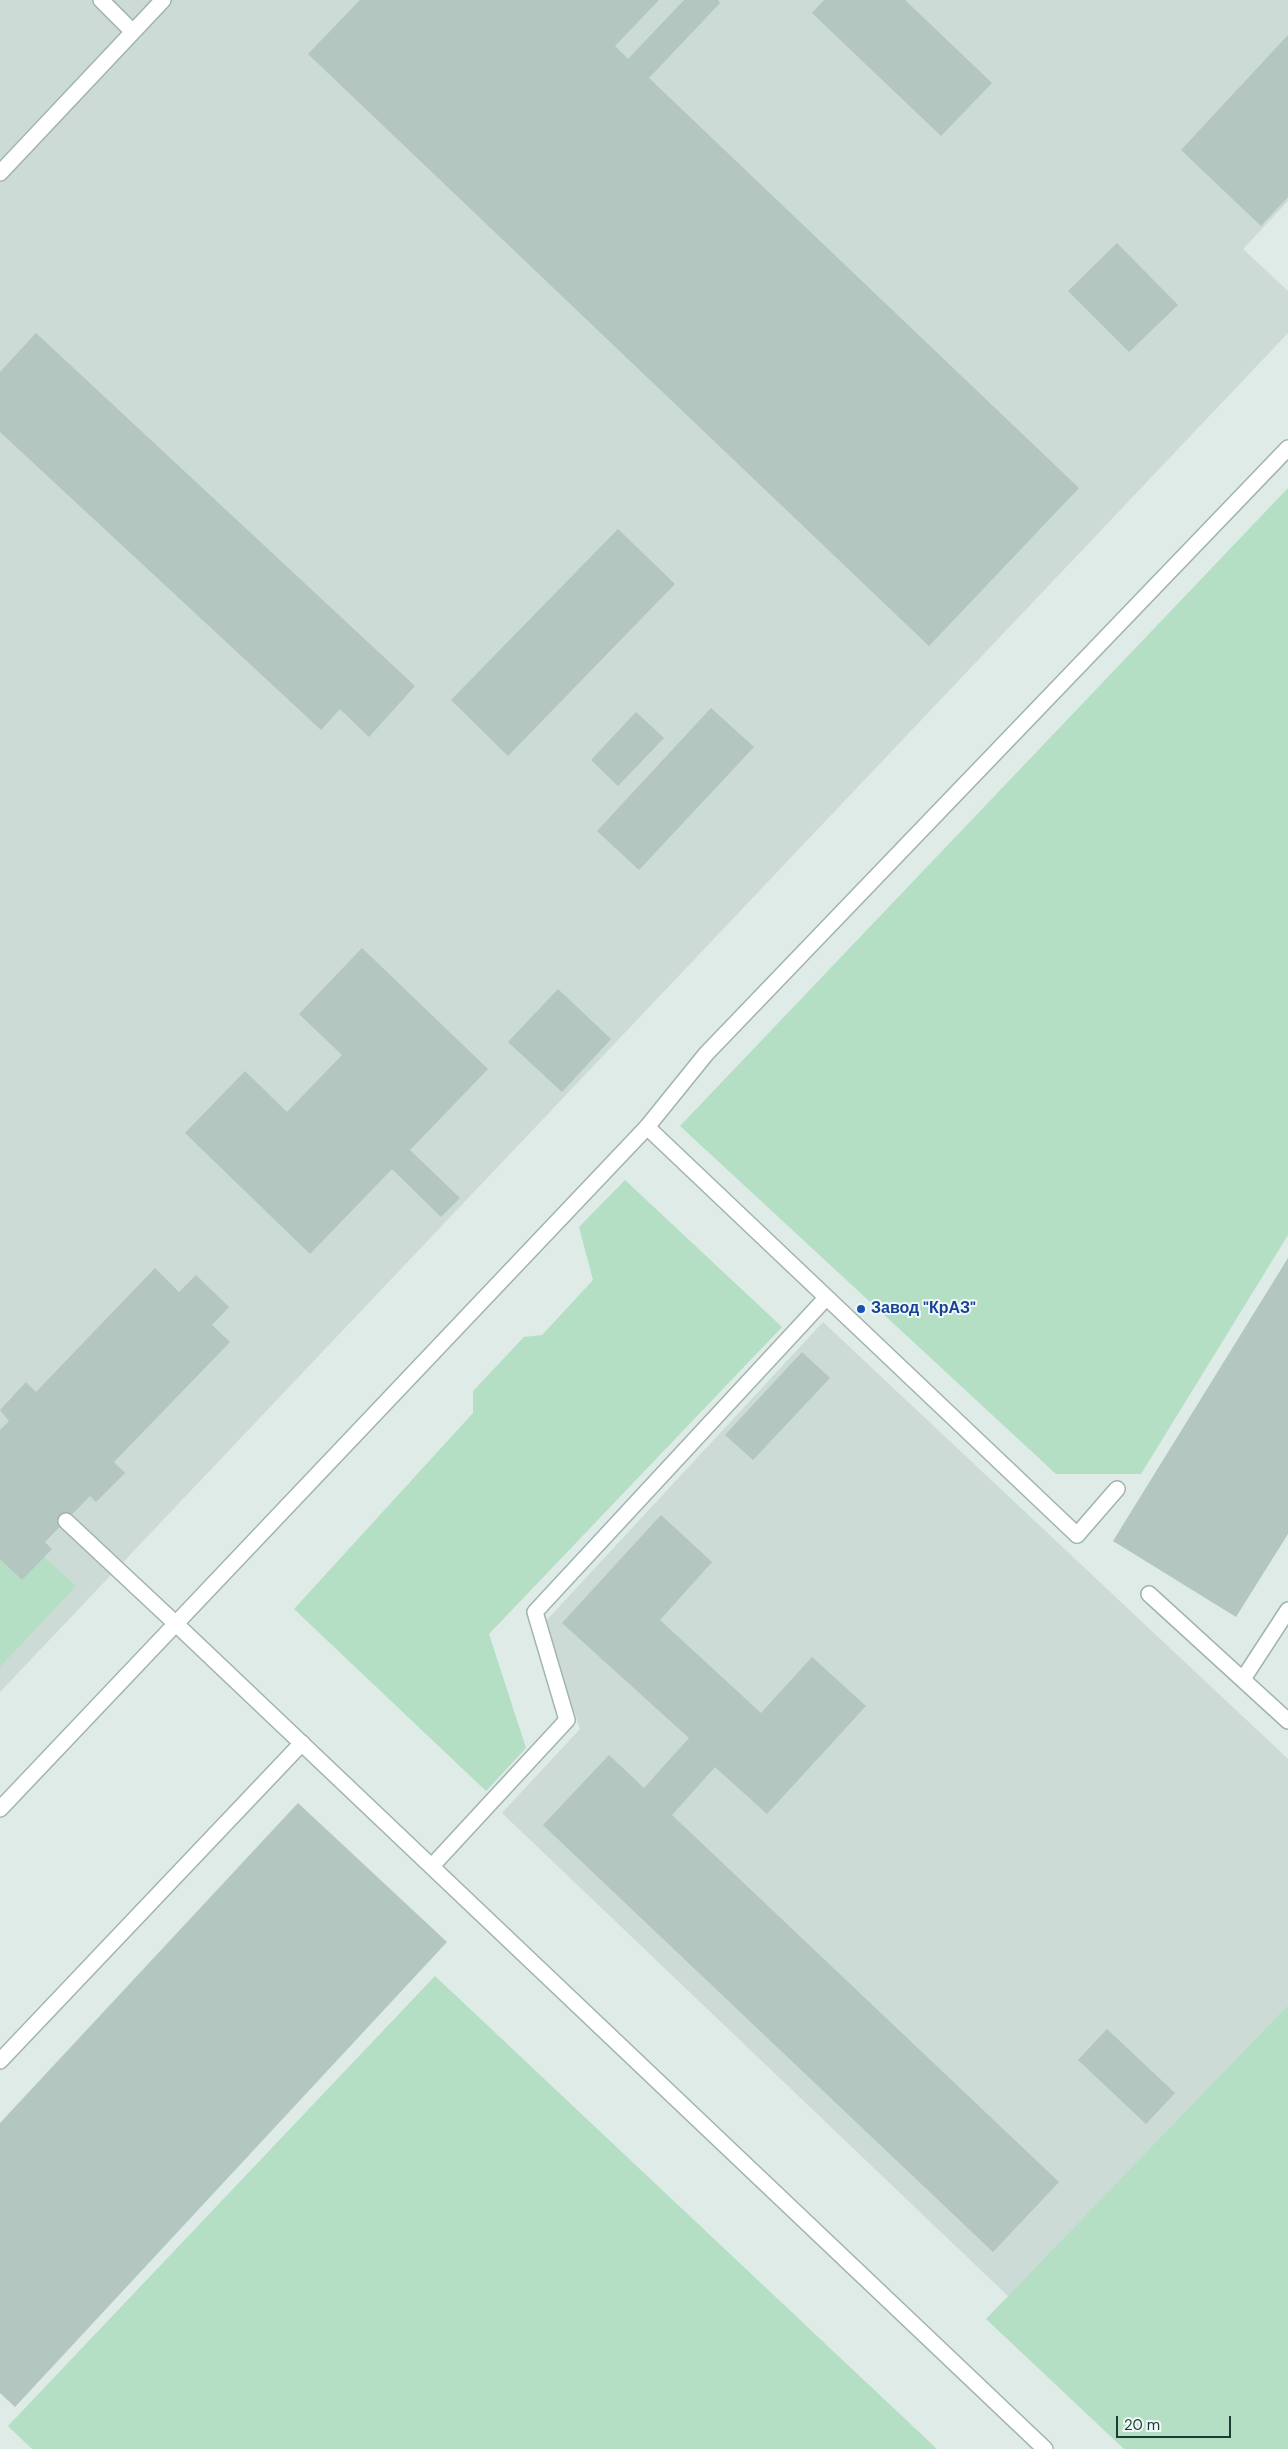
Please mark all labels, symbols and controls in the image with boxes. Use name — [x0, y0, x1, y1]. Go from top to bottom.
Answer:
place label: Завод "КрАЗ" — [871, 1299, 976, 1319]
marker: Завод "КрАЗ" — [855, 1303, 867, 1315]
scale bar — [1118, 2406, 1233, 2438]
text: 20 m — [1124, 2415, 1160, 2435]

